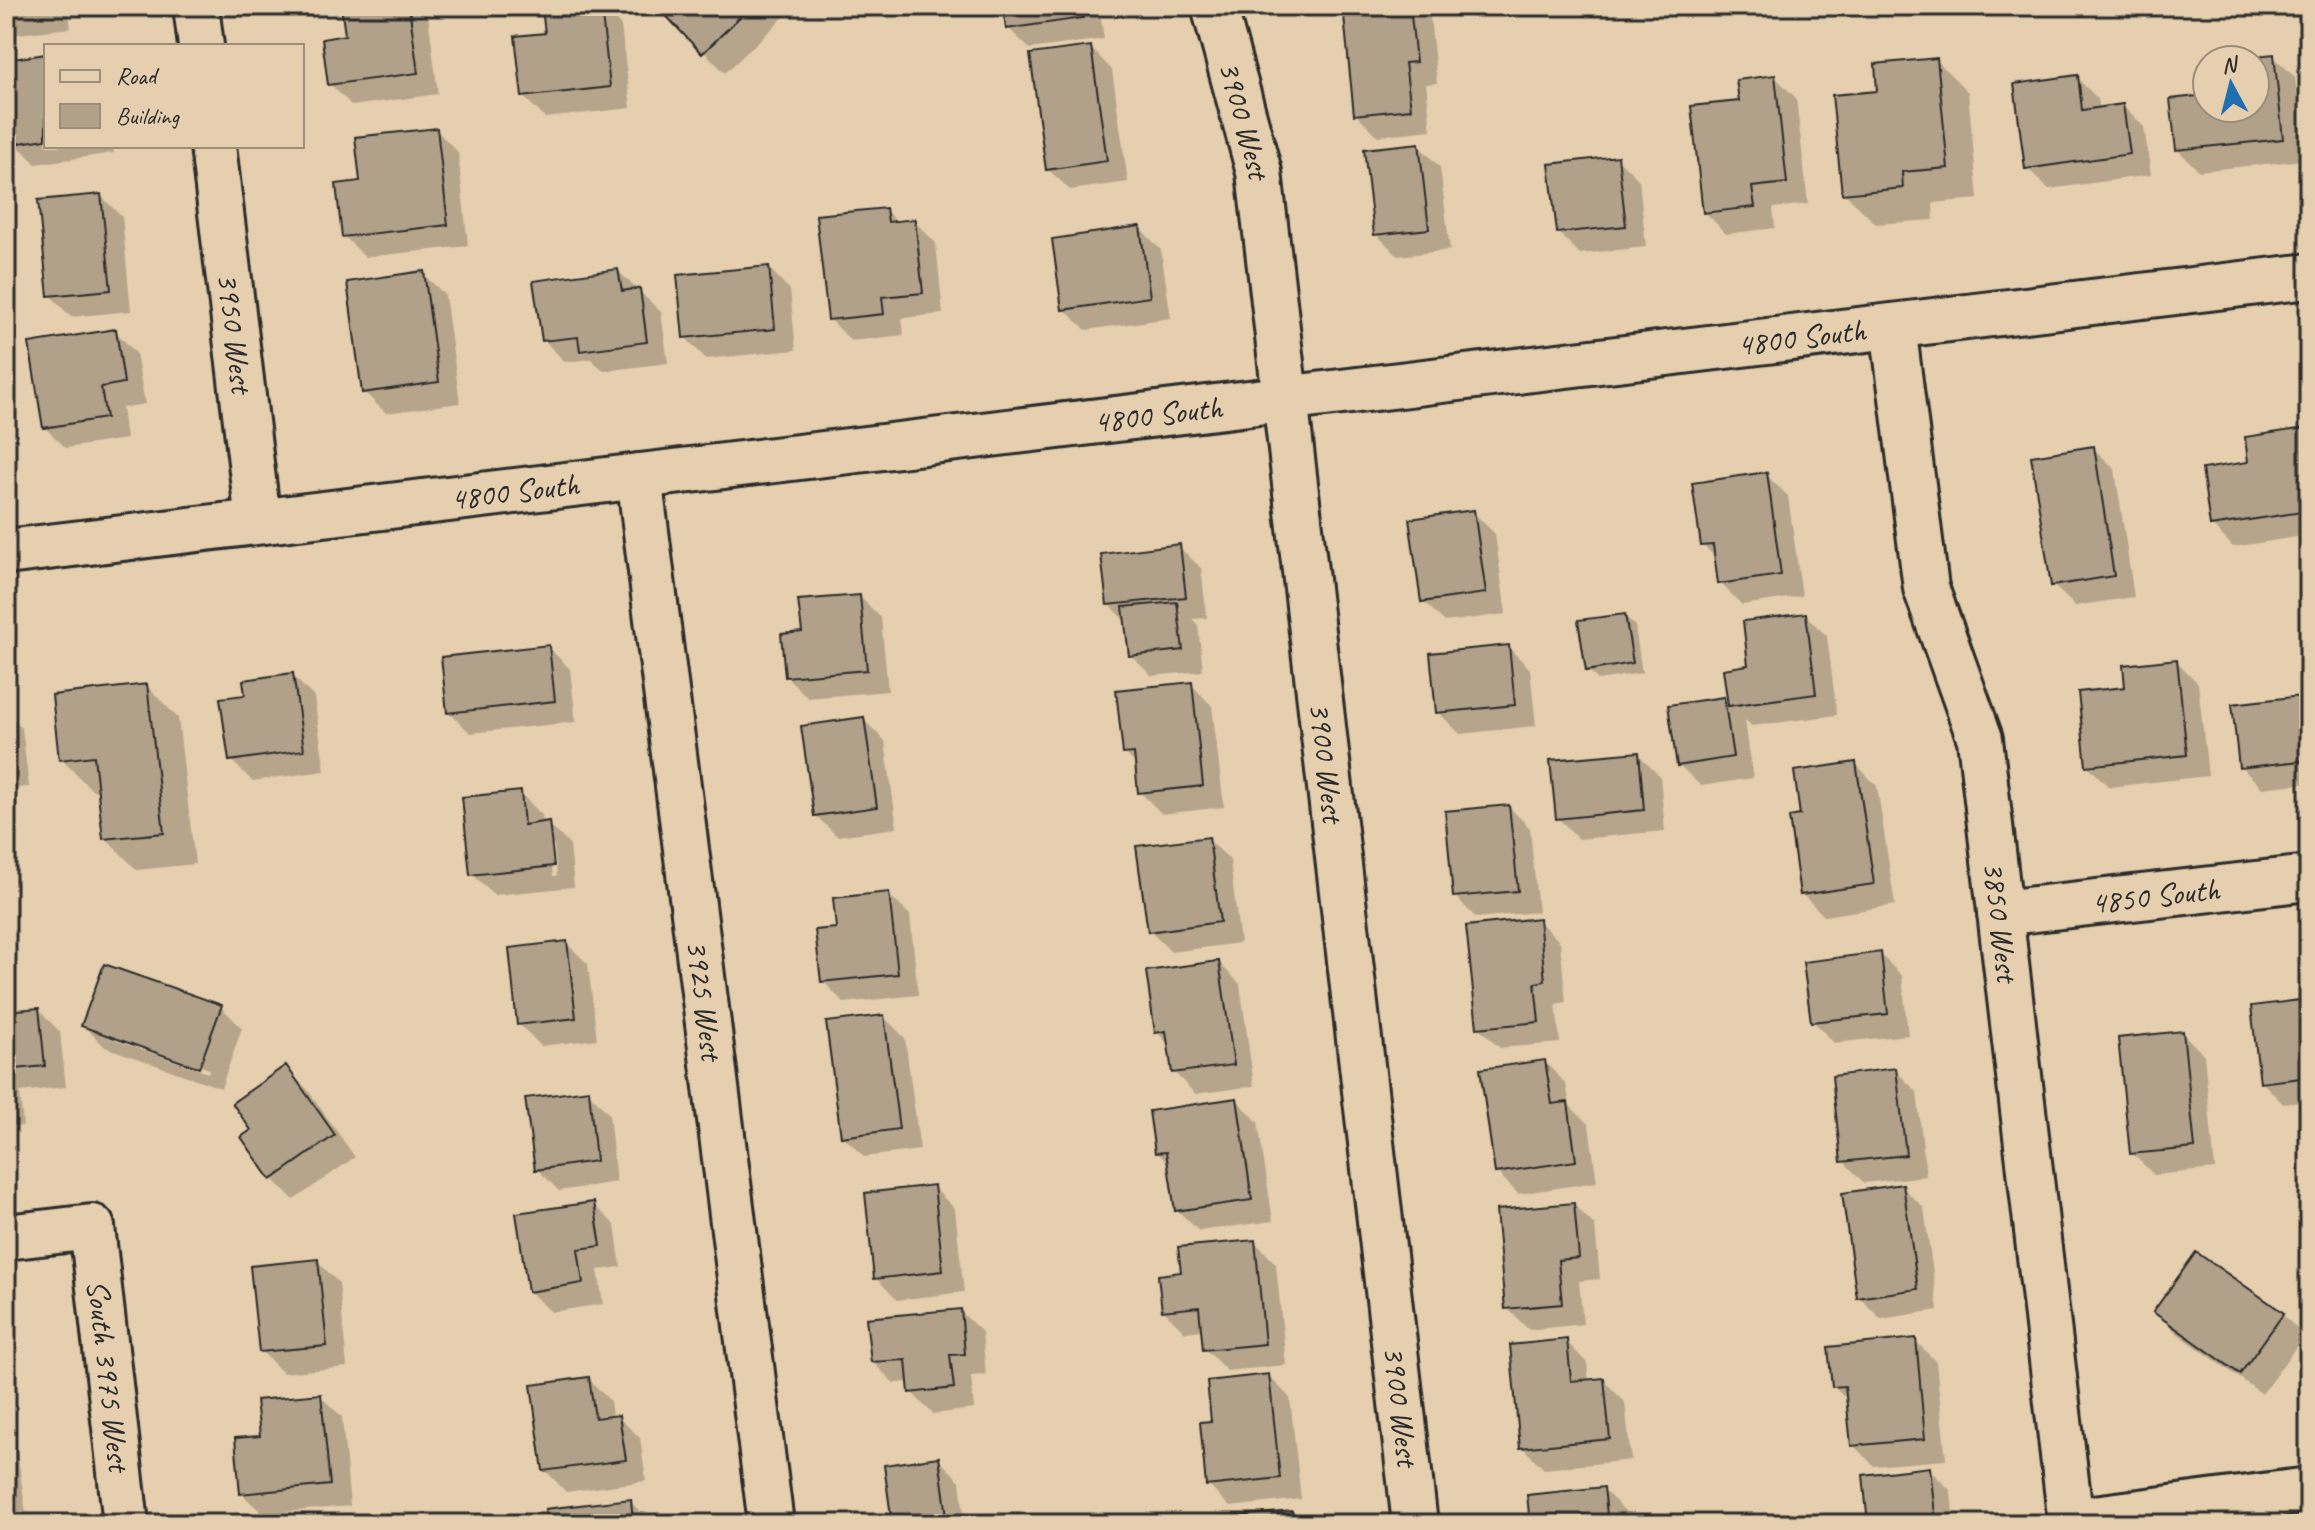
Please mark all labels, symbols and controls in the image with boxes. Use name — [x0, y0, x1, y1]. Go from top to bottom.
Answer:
legend — [44, 44, 304, 148]
north arrow — [2191, 44, 2271, 124]
text: N — [2220, 50, 2241, 80]
street label: 3900 West — [1209, 56, 1280, 184]
text: Road — [116, 61, 160, 91]
text: Building — [116, 101, 181, 131]
street label: 3950 West — [207, 270, 263, 398]
street label: 4800 South — [1735, 309, 1869, 365]
street label: 4800 South — [1091, 386, 1226, 442]
street label: 4800 South — [448, 463, 582, 520]
street label: 3900 West — [1299, 700, 1354, 828]
street label: 3850 West — [1973, 859, 2028, 987]
street label: 4850 South — [2089, 868, 2223, 924]
street label: 3925 West — [677, 937, 733, 1066]
street label: South 3975 West — [77, 1278, 140, 1477]
street label: 3900 West — [1374, 1344, 1429, 1472]

